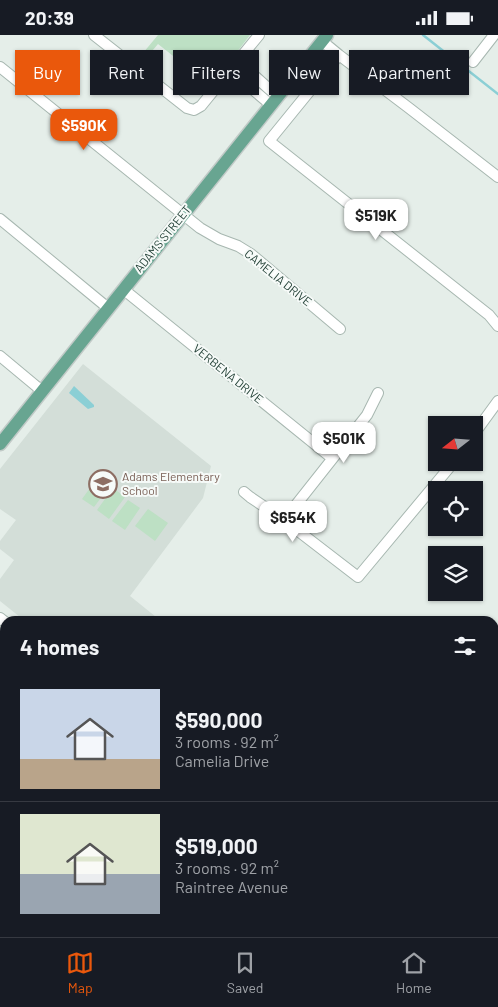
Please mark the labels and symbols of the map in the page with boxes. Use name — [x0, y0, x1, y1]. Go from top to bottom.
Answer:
pin: $590K — [49, 109, 119, 151]
pin: $519K — [341, 199, 411, 241]
street label: ADAMS STREET — [131, 202, 194, 275]
street label: CAMELIA DRIVE — [242, 246, 315, 308]
street label: VERBENA DRIVE — [191, 341, 267, 406]
north arrow — [428, 416, 482, 471]
pin: $501K — [309, 421, 379, 464]
school or university icon: Adams Elementary School — [88, 469, 118, 499]
place label: Adams Elementary School — [122, 469, 220, 497]
pin: $654K — [258, 501, 328, 543]

